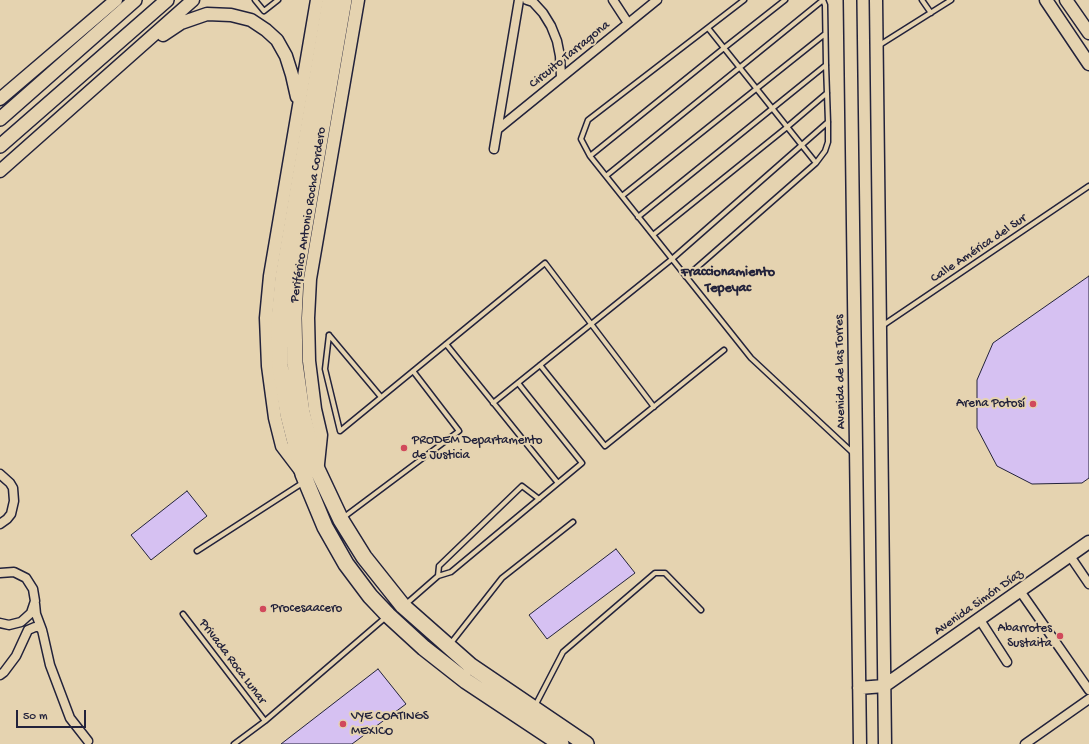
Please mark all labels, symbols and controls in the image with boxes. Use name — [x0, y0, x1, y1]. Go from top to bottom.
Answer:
street label: Circuito Tarragona — [527, 18, 613, 92]
street label: Periférico Antonio Rocha Cordero — [287, 126, 331, 304]
street label: Calle América del Sur — [928, 211, 1030, 287]
district label: Fraccionamiento Tepeyac — [681, 265, 775, 298]
street label: Avenida de las Torres — [832, 314, 850, 430]
place label: Arena Potosí — [956, 396, 1025, 412]
marker: Arena Potosí — [1028, 399, 1038, 409]
place label: PRODEM Departamento de Justicia — [412, 433, 543, 464]
marker: PRODEM Departamento de Justicia — [399, 443, 409, 453]
street label: Avenida Simón Díaz — [931, 566, 1027, 640]
place label: Procesaacero — [271, 601, 342, 617]
marker: Procesaacero — [258, 604, 268, 614]
street label: Privada Roca Lunar — [195, 616, 269, 708]
place label: Abarrotes Sustaita — [997, 621, 1052, 652]
marker: Abarrotes Sustaita — [1055, 631, 1065, 641]
scale bar — [18, 702, 88, 728]
place label: VYE COATINGS MEXICO — [351, 709, 429, 740]
text: 50 m — [23, 710, 48, 724]
marker: VYE COATINGS MEXICO — [338, 719, 348, 729]

